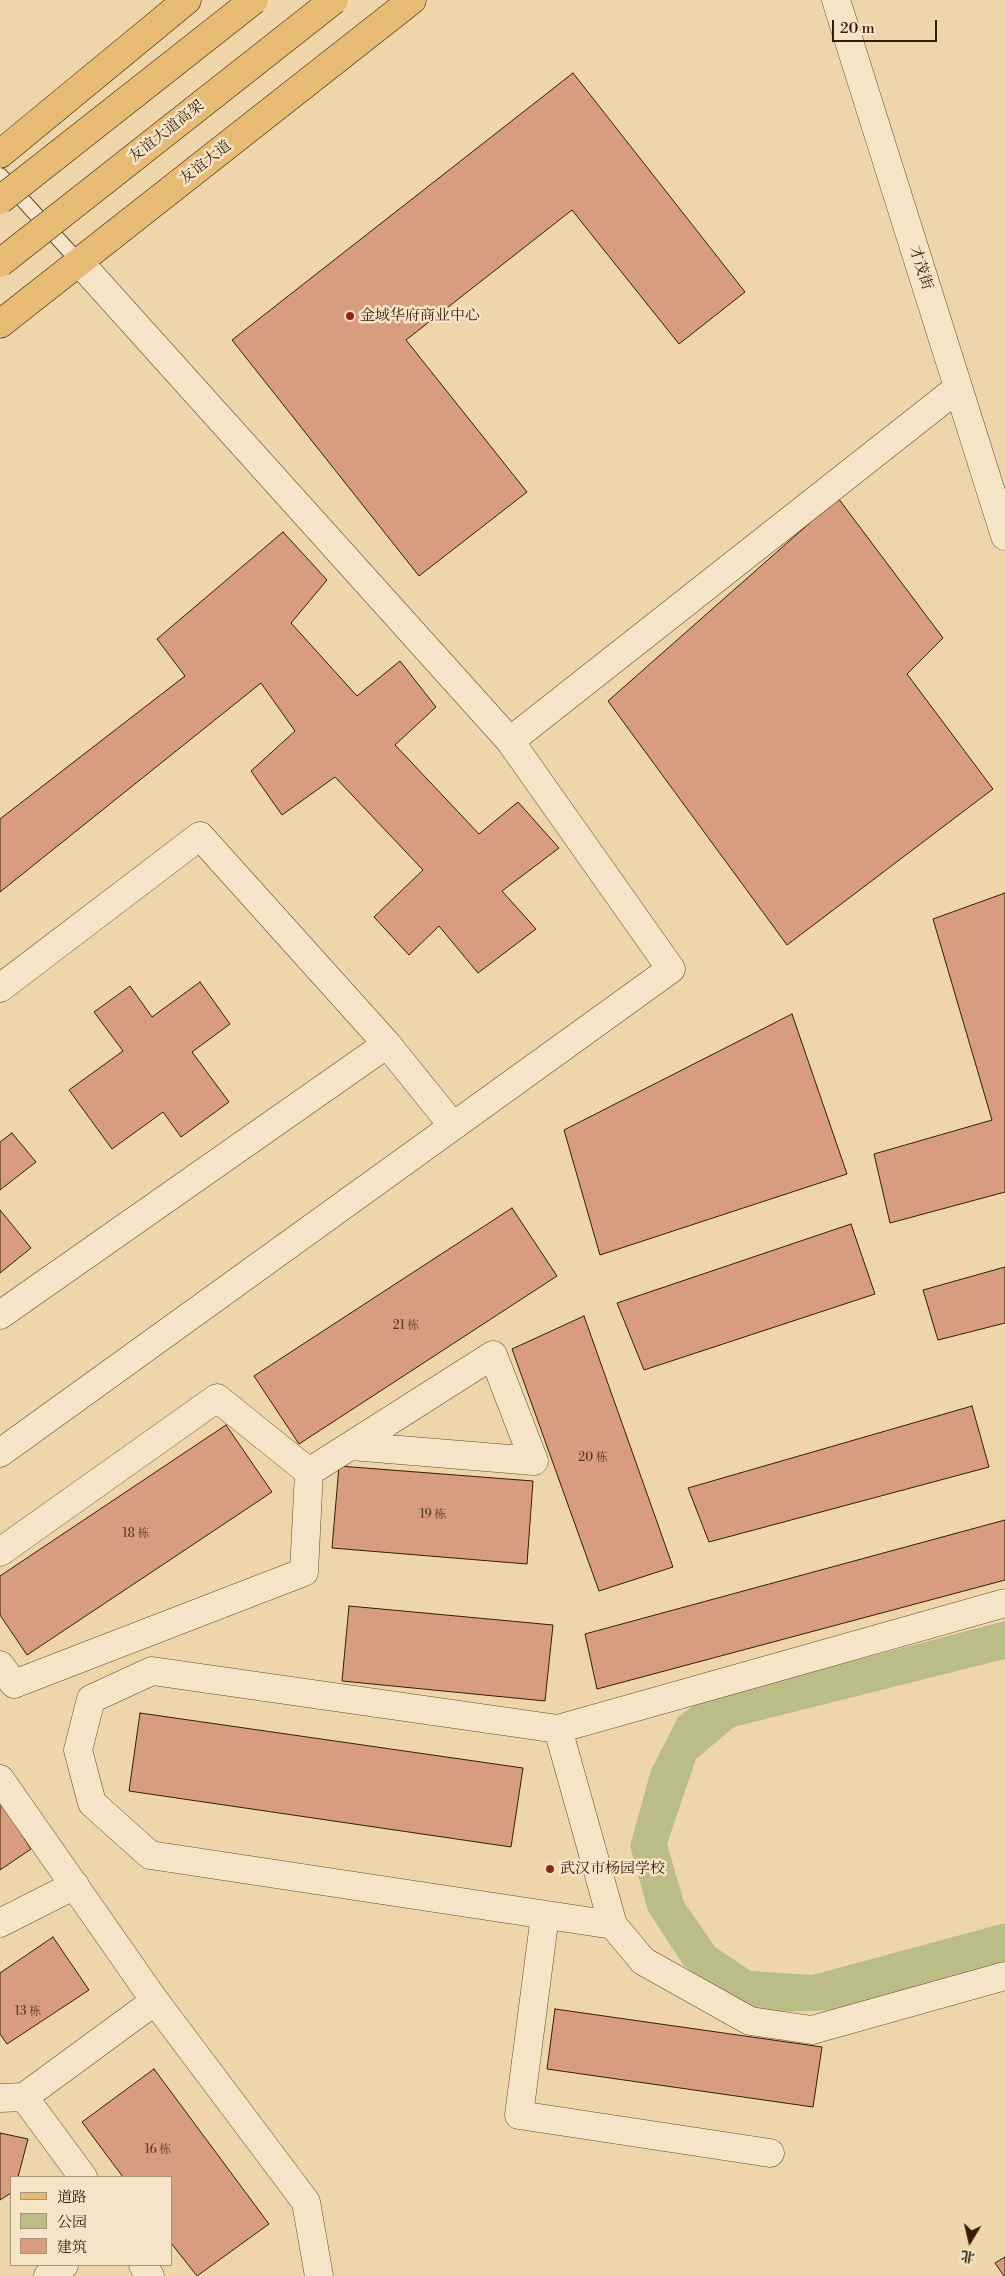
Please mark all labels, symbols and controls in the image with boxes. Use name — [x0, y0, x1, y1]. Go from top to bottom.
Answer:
scale bar — [835, 10, 940, 42]
text: 20 m — [840, 19, 875, 38]
street label: 友谊大道高架 — [126, 97, 208, 167]
street label: 友谊大道 — [177, 137, 235, 189]
street label: 才茂街 — [904, 244, 936, 292]
place label: 金域华府商业中心 — [360, 307, 480, 325]
marker: 金域华府商业中心 — [344, 310, 356, 322]
house number: 21 栋 — [393, 1319, 419, 1333]
house number: 20 栋 — [578, 1451, 608, 1465]
house number: 19 栋 — [420, 1508, 446, 1522]
house number: 18 栋 — [123, 1527, 149, 1541]
place label: 武汉市杨园学校 — [560, 1860, 665, 1878]
marker: 武汉市杨园学校 — [544, 1863, 556, 1875]
house number: 13 栋 — [15, 2005, 41, 2019]
house number: 16 栋 — [145, 2143, 171, 2157]
legend — [10, 2176, 172, 2266]
text: 道路 — [57, 2188, 87, 2207]
text: 公园 — [57, 2213, 87, 2232]
north arrow — [945, 2216, 995, 2266]
text: 建筑 — [57, 2238, 87, 2257]
text: 北 — [959, 2246, 976, 2266]

